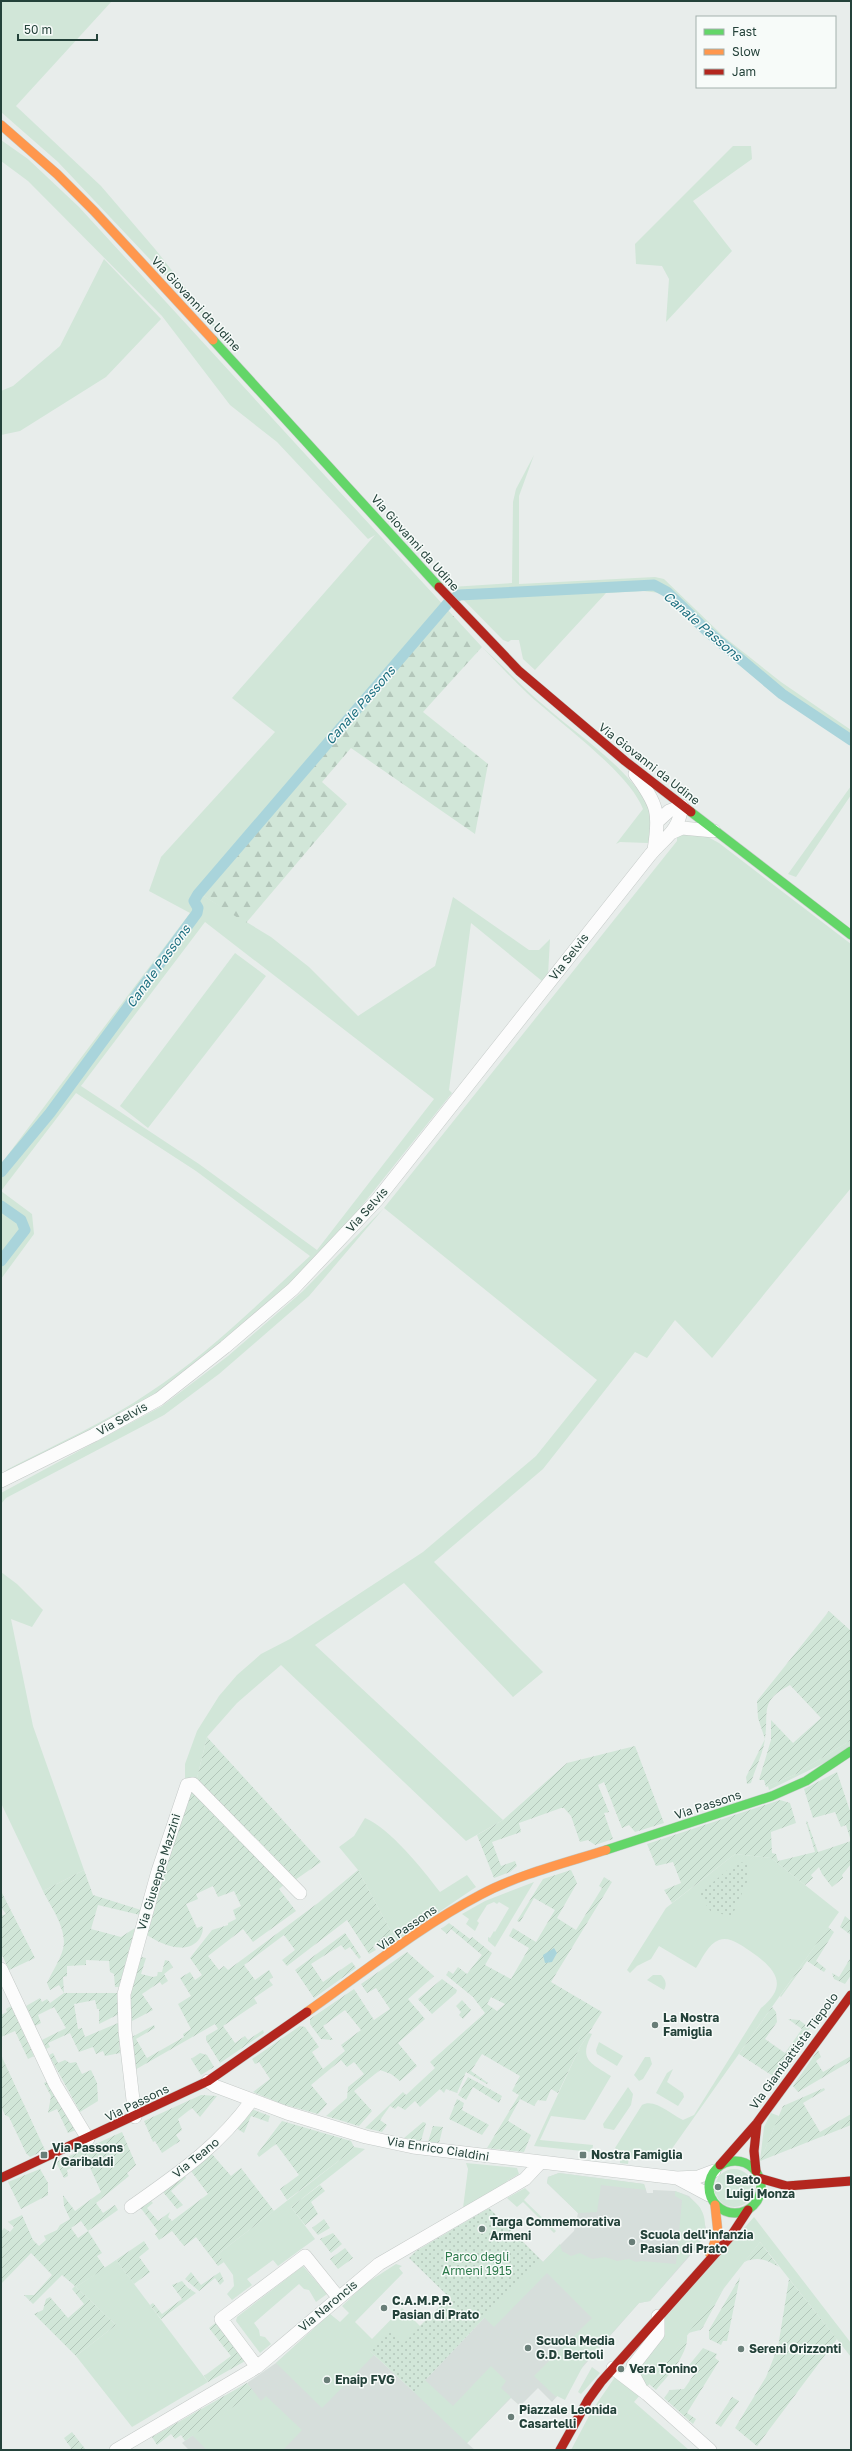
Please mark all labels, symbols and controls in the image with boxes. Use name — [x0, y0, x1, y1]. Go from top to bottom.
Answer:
scale bar — [18, 16, 97, 42]
legend — [696, 16, 836, 88]
text: 50 m — [24, 22, 52, 37]
text: Fast — [732, 24, 757, 39]
text: Slow — [732, 44, 760, 59]
text: Jam — [732, 64, 756, 79]
street label: Via Giovanni da Udine — [148, 253, 244, 354]
street label: Via Giovanni da Udine — [368, 491, 463, 594]
water label: Canale Passons — [661, 588, 746, 665]
water label: Canale Passons — [322, 662, 399, 747]
street label: Via Giovanni da Udine — [596, 719, 703, 808]
water label: Canale Passons — [123, 921, 194, 1011]
street label: Via Selvis — [546, 930, 592, 983]
street label: Via Selvis — [342, 1184, 391, 1235]
street label: Via Selvis — [94, 1399, 150, 1439]
street label: Via Passons — [673, 1787, 743, 1822]
street label: Via Giuseppe Mazzini — [134, 1812, 183, 1932]
street label: Via Passons — [374, 1902, 439, 1954]
street label: Via Giambattista Tiepolo — [746, 1989, 841, 2112]
place label: La Nostra Famiglia — [663, 2010, 719, 2039]
marker: La Nostra Famiglia — [650, 2020, 660, 2030]
street label: Via Passons — [102, 2081, 171, 2124]
street label: Via Enrico Cialdini — [386, 2133, 490, 2164]
street label: Via Teano — [169, 2134, 222, 2181]
place label: Via Passons / Garibaldi — [52, 2140, 123, 2169]
place label: Nostra Famiglia — [591, 2147, 683, 2162]
marker: Via Passons / Garibaldi — [39, 2150, 49, 2160]
marker: Nostra Famiglia — [578, 2150, 588, 2160]
place label: Beato Luigi Monza — [726, 2172, 795, 2201]
marker: Beato Luigi Monza — [713, 2182, 723, 2192]
place label: Targa Commemorativa Armeni — [490, 2214, 620, 2243]
marker: Targa Commemorativa Armeni — [477, 2224, 487, 2234]
place label: Scuola dell'infanzia Pasian di Prato — [640, 2227, 754, 2256]
marker: Scuola dell'infanzia Pasian di Prato — [627, 2237, 637, 2247]
park label: Parco degli Armeni 1915 — [442, 2249, 512, 2278]
street label: Via Naroncis — [295, 2277, 360, 2335]
place label: C.A.M.P.P. Pasian di Prato — [392, 2293, 479, 2322]
marker: C.A.M.P.P. Pasian di Prato — [379, 2303, 389, 2313]
place label: Scuola Media G.D. Bertoli — [536, 2333, 615, 2362]
place label: Sereni Orizzonti — [749, 2341, 841, 2356]
marker: Scuola Media G.D. Bertoli — [523, 2343, 533, 2353]
marker: Sereni Orizzonti — [736, 2344, 746, 2354]
place label: Vera Tonino — [629, 2361, 697, 2376]
marker: Vera Tonino — [616, 2364, 626, 2374]
place label: Enaip FVG — [335, 2372, 395, 2387]
marker: Enaip FVG — [322, 2375, 332, 2385]
place label: Piazzale Leonida Casartelli — [519, 2402, 617, 2431]
marker: Piazzale Leonida Casartelli — [506, 2412, 516, 2422]

